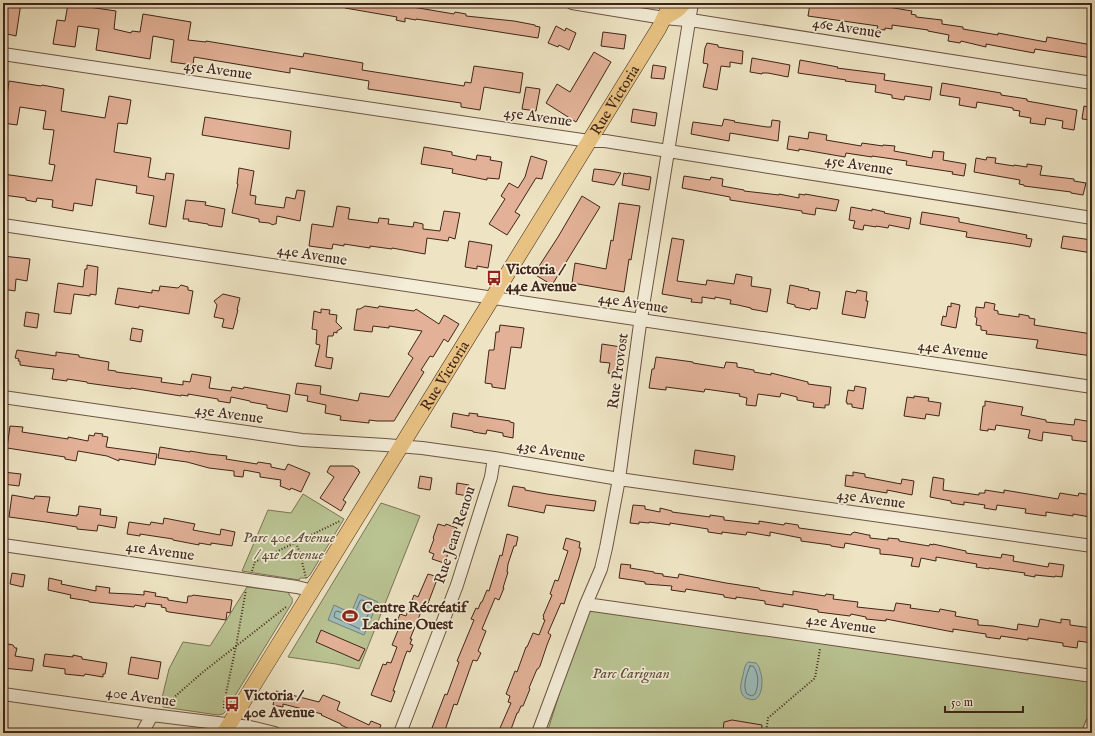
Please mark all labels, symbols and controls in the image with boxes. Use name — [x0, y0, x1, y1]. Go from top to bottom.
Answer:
street label: 46e Avenue — [811, 13, 883, 43]
street label: 45e Avenue — [183, 56, 253, 84]
street label: Rue Victoria — [586, 61, 644, 138]
street label: 45e Avenue — [503, 103, 573, 131]
street label: 45e Avenue — [824, 150, 895, 180]
street label: 44e Avenue — [276, 240, 349, 270]
place label: Victoria / 44e Avenue — [505, 260, 577, 296]
bus stop icon: Victoria / 44e Avenue — [485, 269, 503, 287]
street label: 44e Avenue — [597, 288, 670, 318]
street label: Rue Provost — [603, 332, 633, 410]
street label: 44e Avenue — [917, 336, 989, 364]
street label: Rue Victoria — [416, 337, 474, 414]
street label: 43e Avenue — [194, 400, 265, 428]
street label: 43e Avenue — [515, 436, 587, 466]
street label: Rue Jean Renou — [430, 484, 480, 586]
street label: 43e Avenue — [836, 485, 907, 513]
park label: Parc 40e Avenue / 41e Avenue — [243, 528, 335, 564]
street label: 41e Avenue — [125, 537, 196, 565]
place label: Centre Récréatif Lachine Ouest — [362, 598, 469, 634]
sports icon: Centre Récréatif Lachine Ouest — [341, 607, 359, 625]
street label: 42e Avenue — [805, 610, 877, 638]
park label: Parc Carignan — [592, 664, 670, 684]
street label: 40e Avenue — [105, 683, 177, 711]
place label: Victoria / 40e Avenue — [243, 686, 315, 722]
scale bar — [945, 688, 1023, 714]
bus stop icon: Victoria / 40e Avenue — [223, 695, 241, 713]
text: 50 m — [951, 695, 973, 710]

